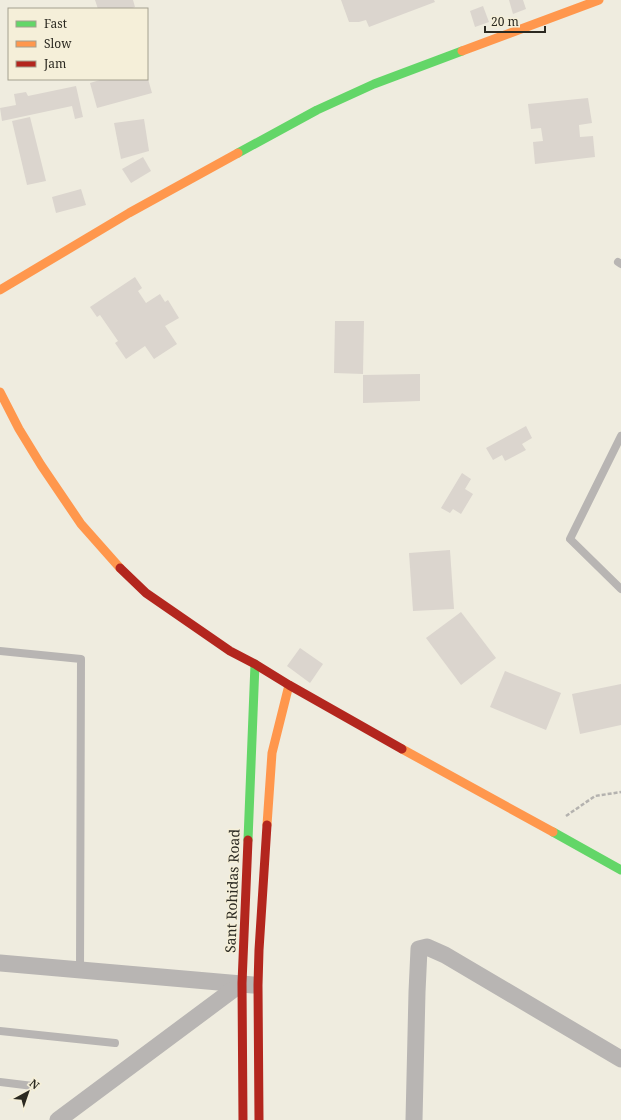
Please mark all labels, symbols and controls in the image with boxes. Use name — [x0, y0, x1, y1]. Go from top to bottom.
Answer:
legend — [8, 8, 148, 80]
scale bar — [485, 8, 545, 34]
text: 20 m — [491, 13, 519, 30]
text: Fast — [44, 15, 67, 32]
text: Slow — [44, 35, 72, 52]
text: Jam — [43, 55, 66, 72]
street label: Sant Rohidas Road — [220, 828, 244, 953]
north arrow — [8, 1072, 48, 1112]
text: N — [27, 1075, 43, 1093]

